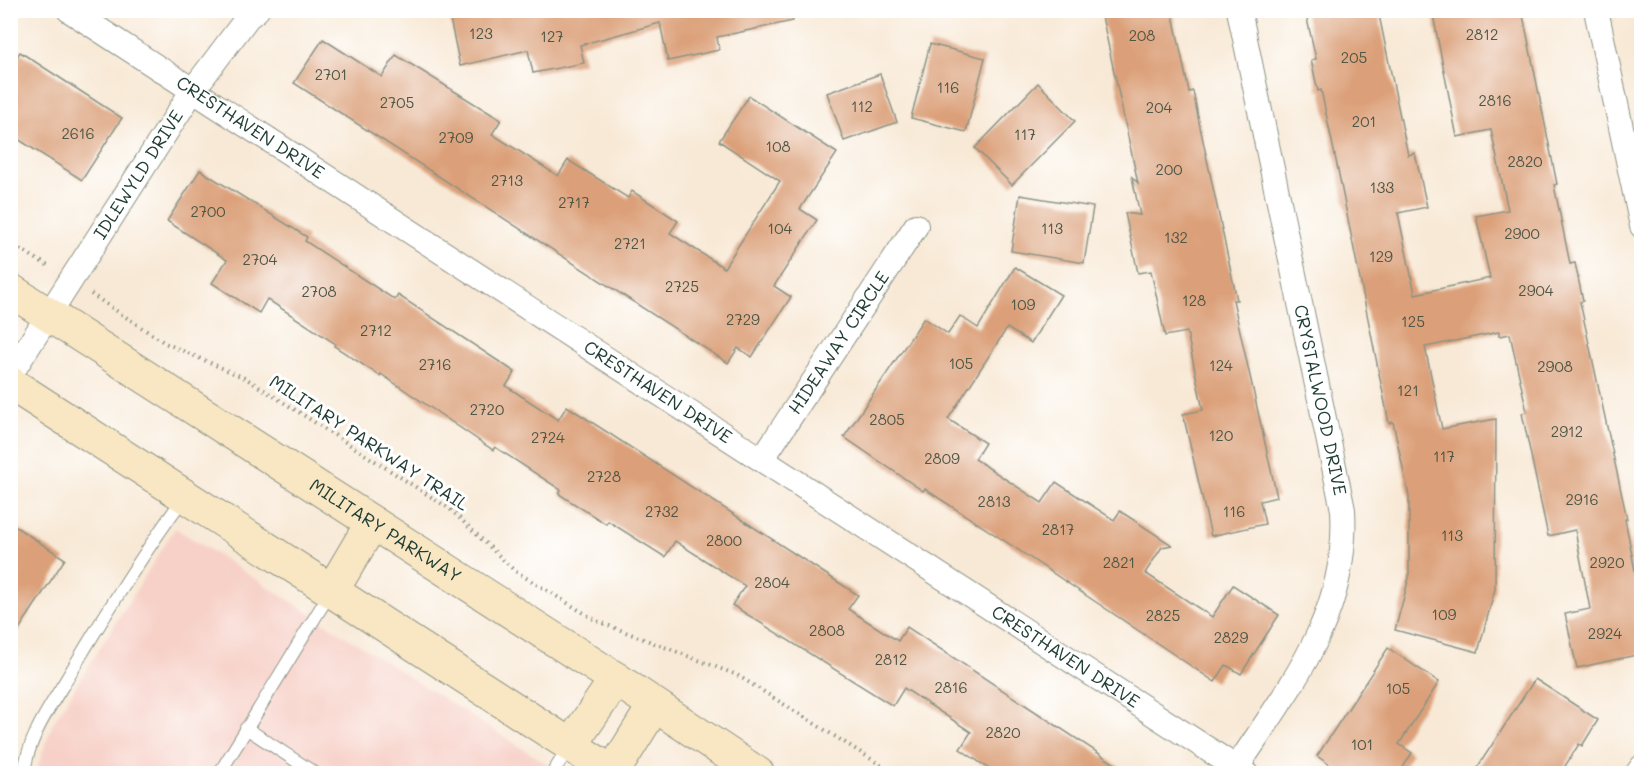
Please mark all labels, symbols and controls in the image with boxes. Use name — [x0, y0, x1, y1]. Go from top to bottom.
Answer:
house number: 123 — [469, 23, 493, 43]
house number: 2812 — [1466, 24, 1498, 44]
house number: 208 — [1129, 25, 1155, 45]
house number: 127 — [540, 26, 564, 46]
house number: 205 — [1341, 47, 1367, 67]
house number: 2701 — [315, 64, 347, 84]
street label: CRESTHAVEN DRIVE — [172, 70, 329, 184]
house number: 116 — [937, 77, 959, 97]
house number: 2816 — [1478, 90, 1512, 110]
house number: 2705 — [380, 92, 414, 112]
house number: 112 — [851, 96, 873, 116]
house number: 204 — [1146, 97, 1172, 117]
street label: IDLEWYLD DRIVE — [87, 105, 188, 243]
house number: 201 — [1352, 111, 1376, 131]
house number: 2616 — [61, 123, 95, 143]
house number: 117 — [1014, 124, 1036, 144]
house number: 2709 — [439, 127, 474, 147]
house number: 108 — [765, 136, 791, 156]
house number: 2820 — [1507, 151, 1543, 171]
house number: 200 — [1156, 159, 1182, 179]
house number: 2713 — [491, 170, 523, 190]
house number: 133 — [1370, 177, 1394, 197]
house number: 2717 — [558, 192, 590, 212]
house number: 2700 — [190, 201, 226, 221]
house number: 104 — [768, 218, 793, 238]
house number: 113 — [1041, 218, 1063, 238]
house number: 2900 — [1504, 223, 1540, 243]
house number: 132 — [1164, 227, 1188, 247]
house number: 2721 — [614, 233, 646, 253]
house number: 129 — [1369, 246, 1393, 266]
house number: 2704 — [243, 249, 278, 269]
street label: HIDEAWAY CIRCLE — [782, 266, 894, 418]
house number: 2725 — [665, 276, 699, 296]
house number: 2904 — [1518, 280, 1554, 300]
house number: 2708 — [301, 281, 337, 301]
house number: 128 — [1182, 290, 1206, 310]
house number: 109 — [1011, 294, 1036, 314]
street label: CRYSTALWOOD DRIVE — [1289, 302, 1353, 497]
house number: 2729 — [726, 309, 760, 329]
house number: 125 — [1401, 311, 1425, 331]
house number: 2712 — [360, 320, 392, 340]
street label: CRESTHAVEN DRIVE — [580, 334, 737, 448]
house number: 105 — [949, 353, 973, 373]
house number: 2716 — [419, 354, 451, 374]
house number: 124 — [1209, 355, 1233, 375]
house number: 2908 — [1537, 356, 1573, 376]
street label: MILITARY PARKWAY TRAIL — [265, 369, 474, 516]
house number: 121 — [1397, 380, 1419, 400]
house number: 2720 — [470, 399, 504, 419]
house number: 2805 — [869, 409, 905, 429]
house number: 2912 — [1551, 421, 1583, 441]
house number: 120 — [1209, 425, 1233, 445]
house number: 2724 — [531, 427, 565, 447]
house number: 117 — [1433, 446, 1455, 466]
house number: 2809 — [924, 448, 960, 468]
house number: 2728 — [587, 466, 621, 486]
street label: MILITARY PARKWAY — [305, 473, 466, 588]
house number: 2916 — [1566, 489, 1599, 509]
house number: 2813 — [978, 491, 1011, 511]
house number: 2732 — [645, 501, 679, 521]
house number: 116 — [1223, 501, 1245, 521]
house number: 2817 — [1042, 519, 1074, 539]
house number: 113 — [1441, 525, 1463, 545]
house number: 2800 — [706, 530, 742, 550]
house number: 2821 — [1103, 552, 1135, 572]
house number: 2920 — [1590, 552, 1624, 572]
house number: 2804 — [754, 572, 790, 592]
street label: CRESTHAVEN DRIVE — [987, 599, 1145, 713]
house number: 109 — [1432, 604, 1457, 624]
house number: 2825 — [1146, 605, 1180, 625]
house number: 2808 — [809, 620, 845, 640]
house number: 2924 — [1588, 623, 1622, 643]
house number: 2829 — [1214, 627, 1248, 647]
house number: 2812 — [875, 649, 907, 669]
house number: 2816 — [934, 677, 968, 697]
house number: 105 — [1386, 678, 1410, 698]
house number: 2820 — [985, 722, 1021, 742]
house number: 101 — [1351, 734, 1373, 754]

